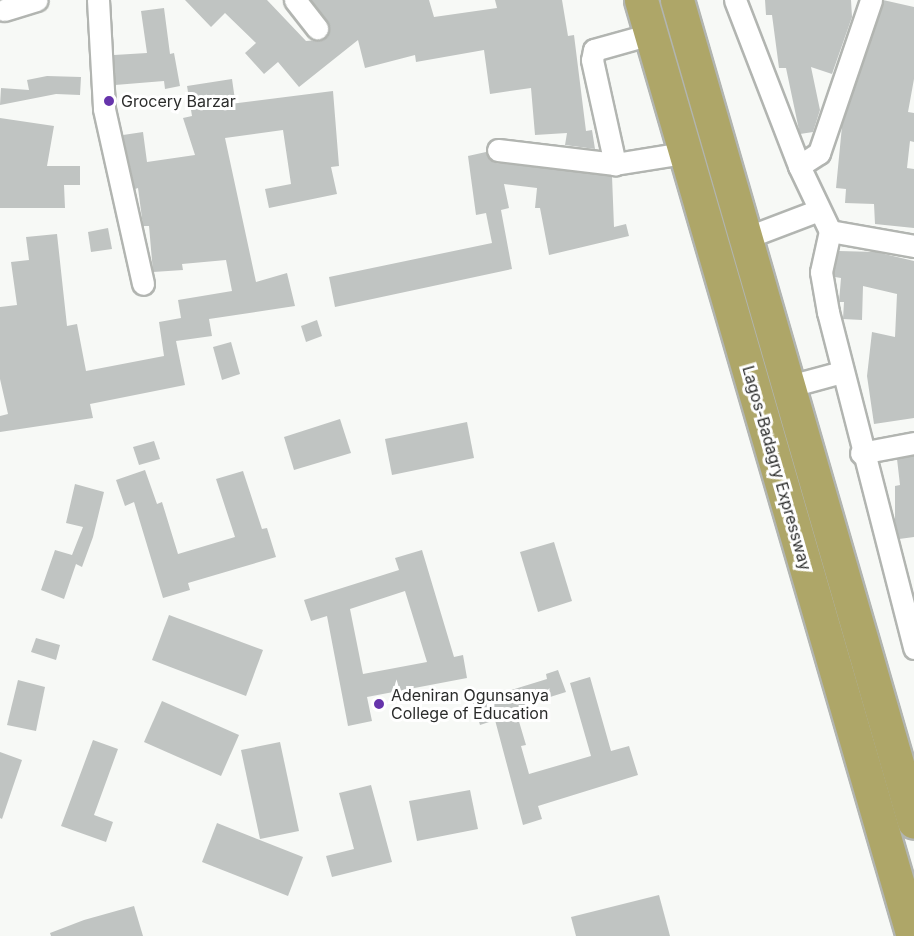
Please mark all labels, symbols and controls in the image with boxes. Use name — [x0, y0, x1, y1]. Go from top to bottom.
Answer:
place label: Grocery Barzar — [121, 91, 236, 111]
marker: Grocery Barzar — [102, 94, 116, 108]
street label: Lagos-Badagry Expressway — [739, 363, 815, 573]
place label: Adeniran Ogunsanya College of Education — [391, 685, 549, 723]
marker: Adeniran Ogunsanya College of Education — [372, 697, 386, 711]

